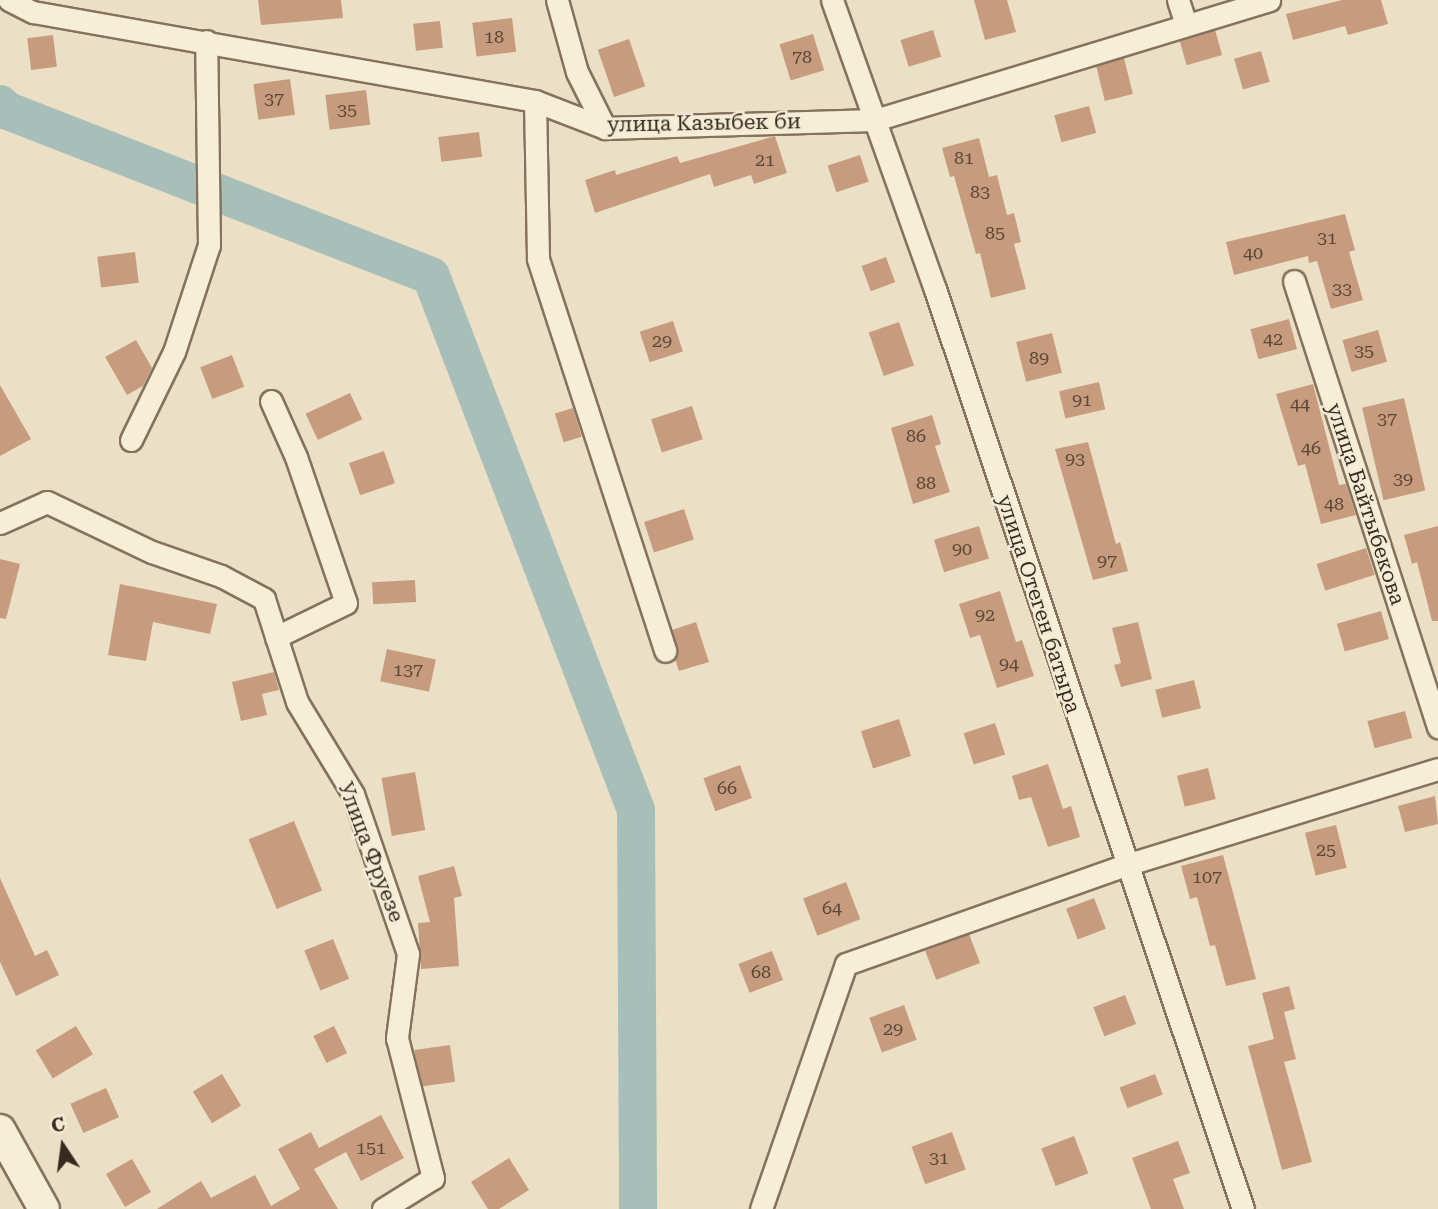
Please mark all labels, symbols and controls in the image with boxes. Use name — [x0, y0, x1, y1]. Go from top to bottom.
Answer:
house number: 18 — [484, 26, 504, 48]
house number: 78 — [792, 46, 812, 68]
house number: 37 — [264, 88, 284, 110]
house number: 35 — [337, 99, 357, 121]
street label: улица Казыбек би — [607, 109, 801, 137]
house number: 81 — [954, 147, 974, 169]
house number: 21 — [755, 149, 775, 171]
house number: 83 — [970, 181, 990, 203]
house number: 85 — [985, 222, 1005, 244]
house number: 31 — [1317, 227, 1337, 249]
house number: 40 — [1243, 242, 1263, 264]
house number: 33 — [1332, 278, 1352, 300]
house number: 42 — [1263, 328, 1283, 350]
house number: 29 — [652, 330, 672, 352]
house number: 35 — [1354, 340, 1374, 362]
house number: 89 — [1029, 347, 1049, 369]
house number: 91 — [1072, 389, 1092, 411]
house number: 44 — [1290, 393, 1310, 415]
street label: улица Байтыбекова — [1321, 400, 1411, 608]
house number: 37 — [1377, 408, 1397, 430]
house number: 86 — [906, 425, 926, 447]
house number: 46 — [1301, 437, 1321, 459]
house number: 93 — [1065, 448, 1085, 470]
house number: 39 — [1393, 468, 1413, 490]
house number: 88 — [916, 472, 936, 494]
street label: улица Отеген батыра — [992, 492, 1086, 716]
house number: 48 — [1324, 493, 1344, 515]
house number: 90 — [952, 538, 972, 560]
house number: 97 — [1097, 550, 1117, 572]
house number: 92 — [975, 604, 995, 626]
house number: 94 — [999, 653, 1019, 675]
house number: 137 — [393, 659, 423, 681]
house number: 66 — [717, 777, 737, 799]
street label: Улица Фруезе — [333, 778, 409, 926]
house number: 25 — [1316, 839, 1336, 861]
house number: 107 — [1192, 866, 1222, 888]
house number: 64 — [822, 897, 842, 919]
house number: 68 — [751, 961, 771, 983]
house number: 29 — [883, 1018, 903, 1040]
north arrow — [28, 1111, 98, 1181]
text: С — [49, 1112, 67, 1138]
house number: 151 — [356, 1137, 386, 1159]
house number: 31 — [929, 1147, 949, 1169]

